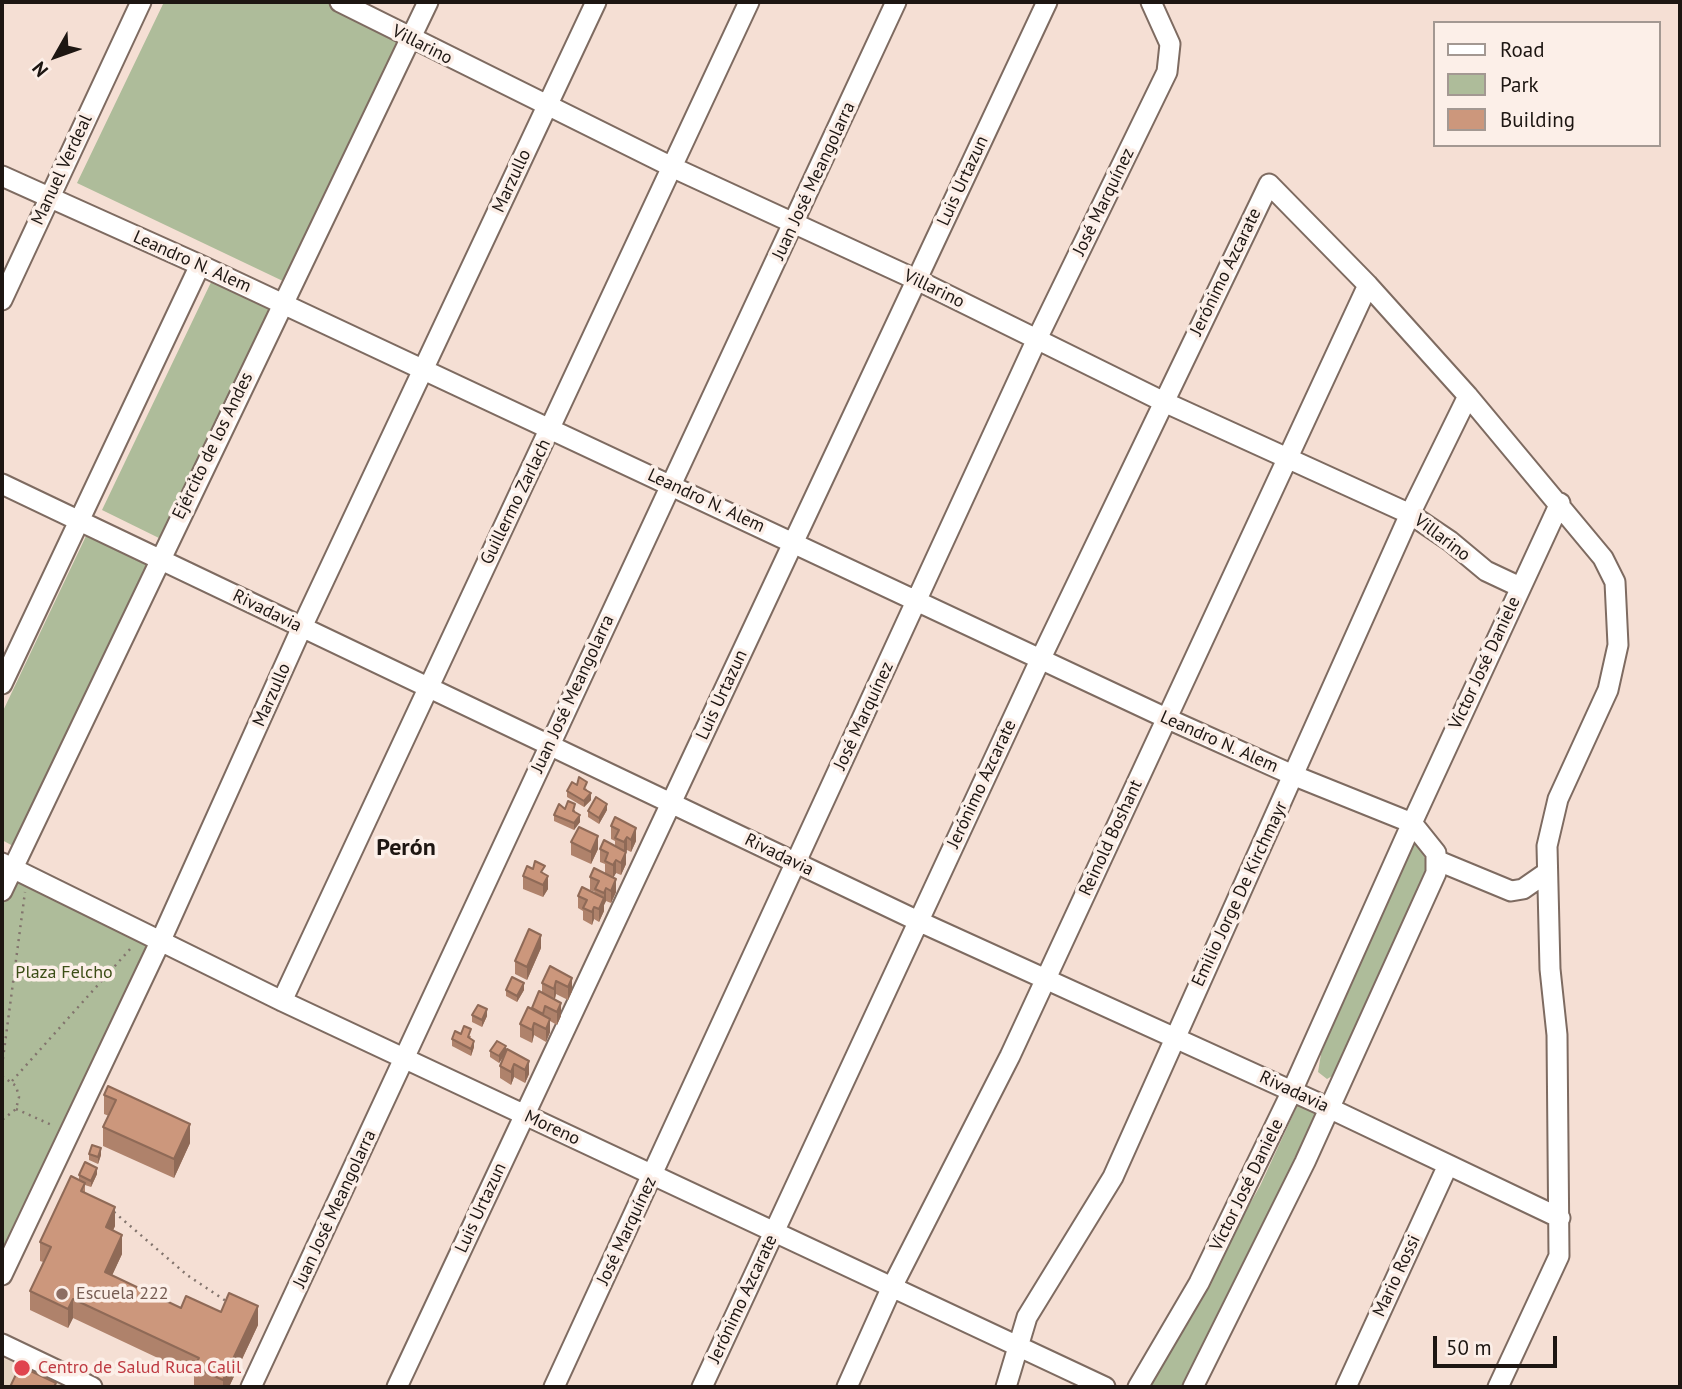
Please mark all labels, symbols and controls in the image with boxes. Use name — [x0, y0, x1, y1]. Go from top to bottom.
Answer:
north arrow — [21, 21, 91, 91]
street label: Villarino — [388, 21, 456, 69]
legend — [1434, 21, 1661, 147]
text: Road — [1500, 36, 1544, 63]
text: N — [27, 57, 53, 82]
text: Park — [1500, 71, 1539, 98]
street label: Juan José Meangolarra — [768, 99, 860, 263]
text: Building — [1500, 106, 1575, 133]
street label: Manuel Verdeal — [27, 111, 97, 229]
street label: Luis Urtazun — [933, 133, 993, 229]
street label: José Marquínez — [1069, 145, 1139, 259]
street label: Marzullo — [488, 146, 536, 216]
street label: Jerónimo Azcarate — [1186, 205, 1266, 339]
street label: Leandro N. Alem — [130, 226, 254, 298]
street label: Villarino — [900, 265, 968, 313]
street label: Ejército de los Andes — [168, 369, 258, 523]
street label: Guillermo Zarlach — [476, 436, 556, 568]
street label: Leandro N. Alem — [644, 464, 768, 538]
street label: Villarino — [1410, 510, 1474, 566]
street label: Rivadavia — [229, 585, 305, 637]
street label: Víctor José Daniele — [1445, 593, 1525, 733]
street label: Juan José Meangolarra — [527, 612, 619, 776]
street label: Luis Urtazun — [692, 647, 752, 743]
street label: José Marquínez — [830, 659, 898, 773]
street label: Marzullo — [248, 660, 296, 730]
street label: Leandro N. Alem — [1157, 706, 1281, 778]
street label: Jerónimo Azcarate — [943, 716, 1021, 852]
street label: Reinold Boshant — [1075, 777, 1147, 899]
street label: Emilio Jorge De Kirchmayr — [1188, 798, 1292, 990]
street label: Rivadavia — [741, 829, 817, 881]
district label: Perón — [376, 834, 436, 862]
park label: Plaza Felcho — [15, 962, 113, 984]
street label: Rivadavia — [1256, 1067, 1332, 1117]
street label: Moreno — [521, 1106, 583, 1150]
street label: Víctor José Daniele — [1206, 1115, 1288, 1255]
street label: Juan José Meangolarra — [289, 1127, 381, 1291]
street label: Luis Urtazun — [451, 1160, 511, 1256]
street label: José Marquínez — [593, 1174, 661, 1288]
street label: Jerónimo Azcarate — [704, 1231, 782, 1367]
street label: Mario Rossi — [1369, 1232, 1425, 1320]
place label: Escuela 222 — [76, 1283, 169, 1305]
marker: Escuela 222 — [54, 1286, 70, 1302]
scale bar — [1437, 1322, 1561, 1366]
text: 50 m — [1446, 1334, 1492, 1361]
place label: Centro de Salud Ruca Calil — [38, 1357, 241, 1379]
marker: Centro de Salud Ruca Calil — [12, 1358, 32, 1378]

